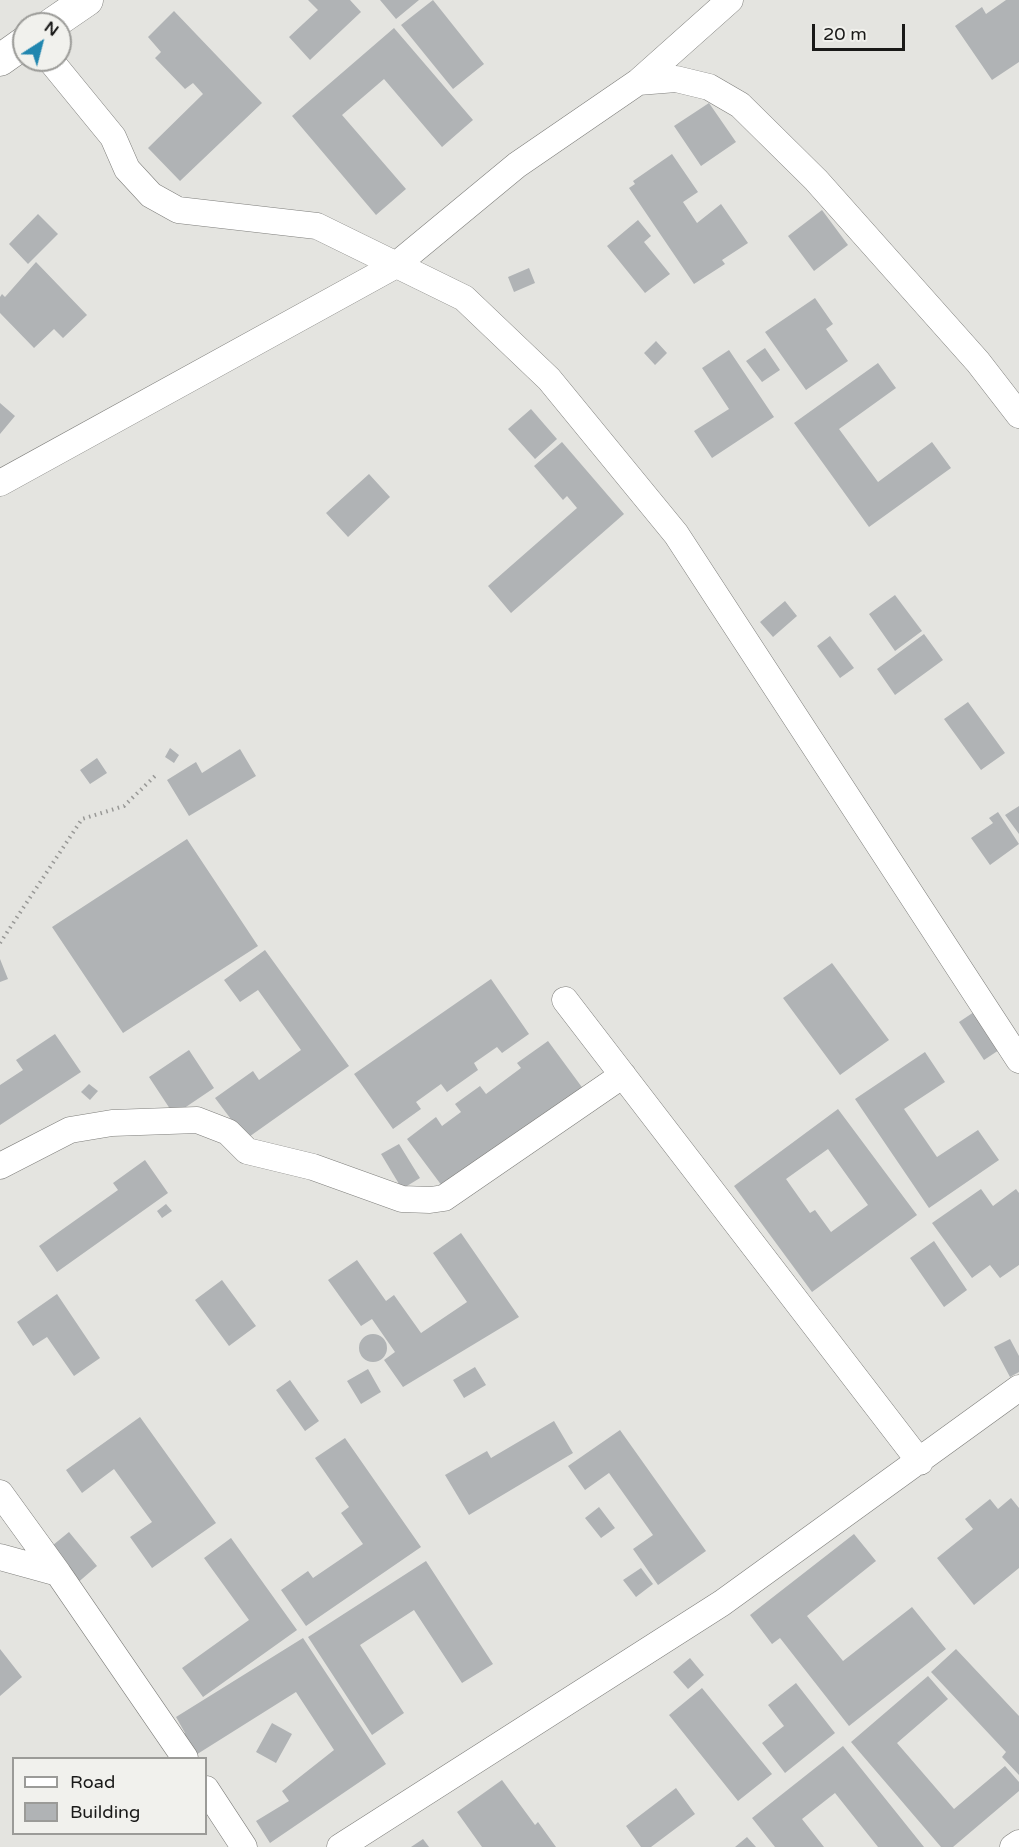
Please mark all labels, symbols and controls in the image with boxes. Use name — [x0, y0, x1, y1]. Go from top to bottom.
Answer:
north arrow — [12, 12, 72, 72]
scale bar — [815, 12, 908, 50]
text: N — [40, 17, 62, 41]
text: 20 m — [823, 23, 867, 45]
legend — [12, 1757, 207, 1835]
text: Road — [70, 1771, 115, 1793]
text: Building — [70, 1801, 140, 1823]

